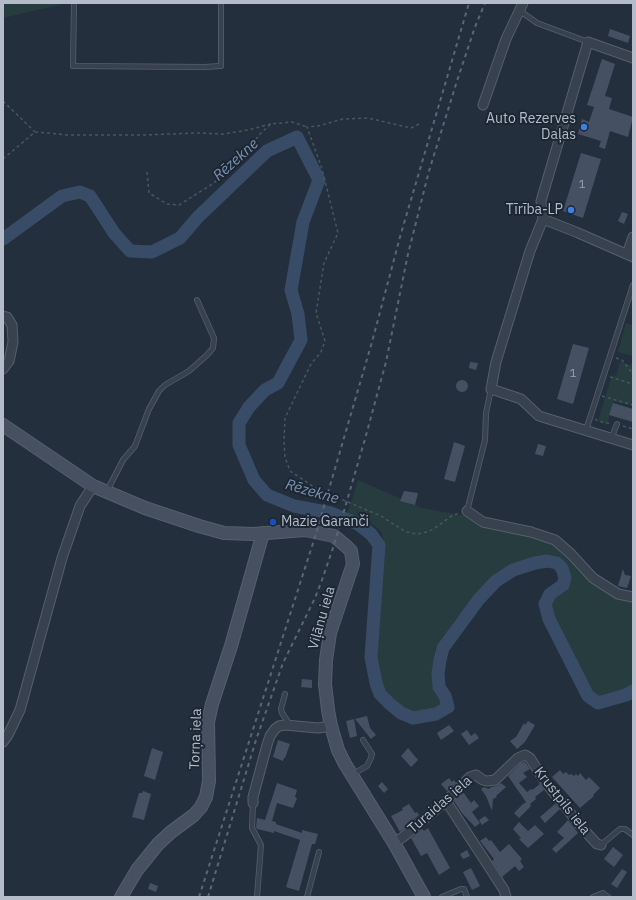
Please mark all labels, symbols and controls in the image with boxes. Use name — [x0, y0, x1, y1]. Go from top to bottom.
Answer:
place label: Auto Rezerves Daļas — [486, 111, 576, 144]
marker: Auto Rezerves Daļas — [579, 122, 589, 132]
water label: Rēzekne — [210, 135, 262, 185]
house number: 1 — [578, 178, 586, 192]
place label: Tīrība-LP — [506, 202, 563, 218]
marker: Tīrība-LP — [566, 205, 576, 215]
house number: 1 — [569, 367, 577, 381]
water label: Rēzekne — [283, 476, 341, 508]
place label: Mazie Garanči — [281, 514, 369, 530]
marker: Mazie Garanči — [268, 517, 278, 527]
street label: Viļānu iela — [305, 584, 339, 652]
street label: Torņa iela — [187, 708, 205, 770]
street label: Krustpils iela — [530, 764, 594, 838]
street label: Turaidas iela — [404, 773, 476, 837]

